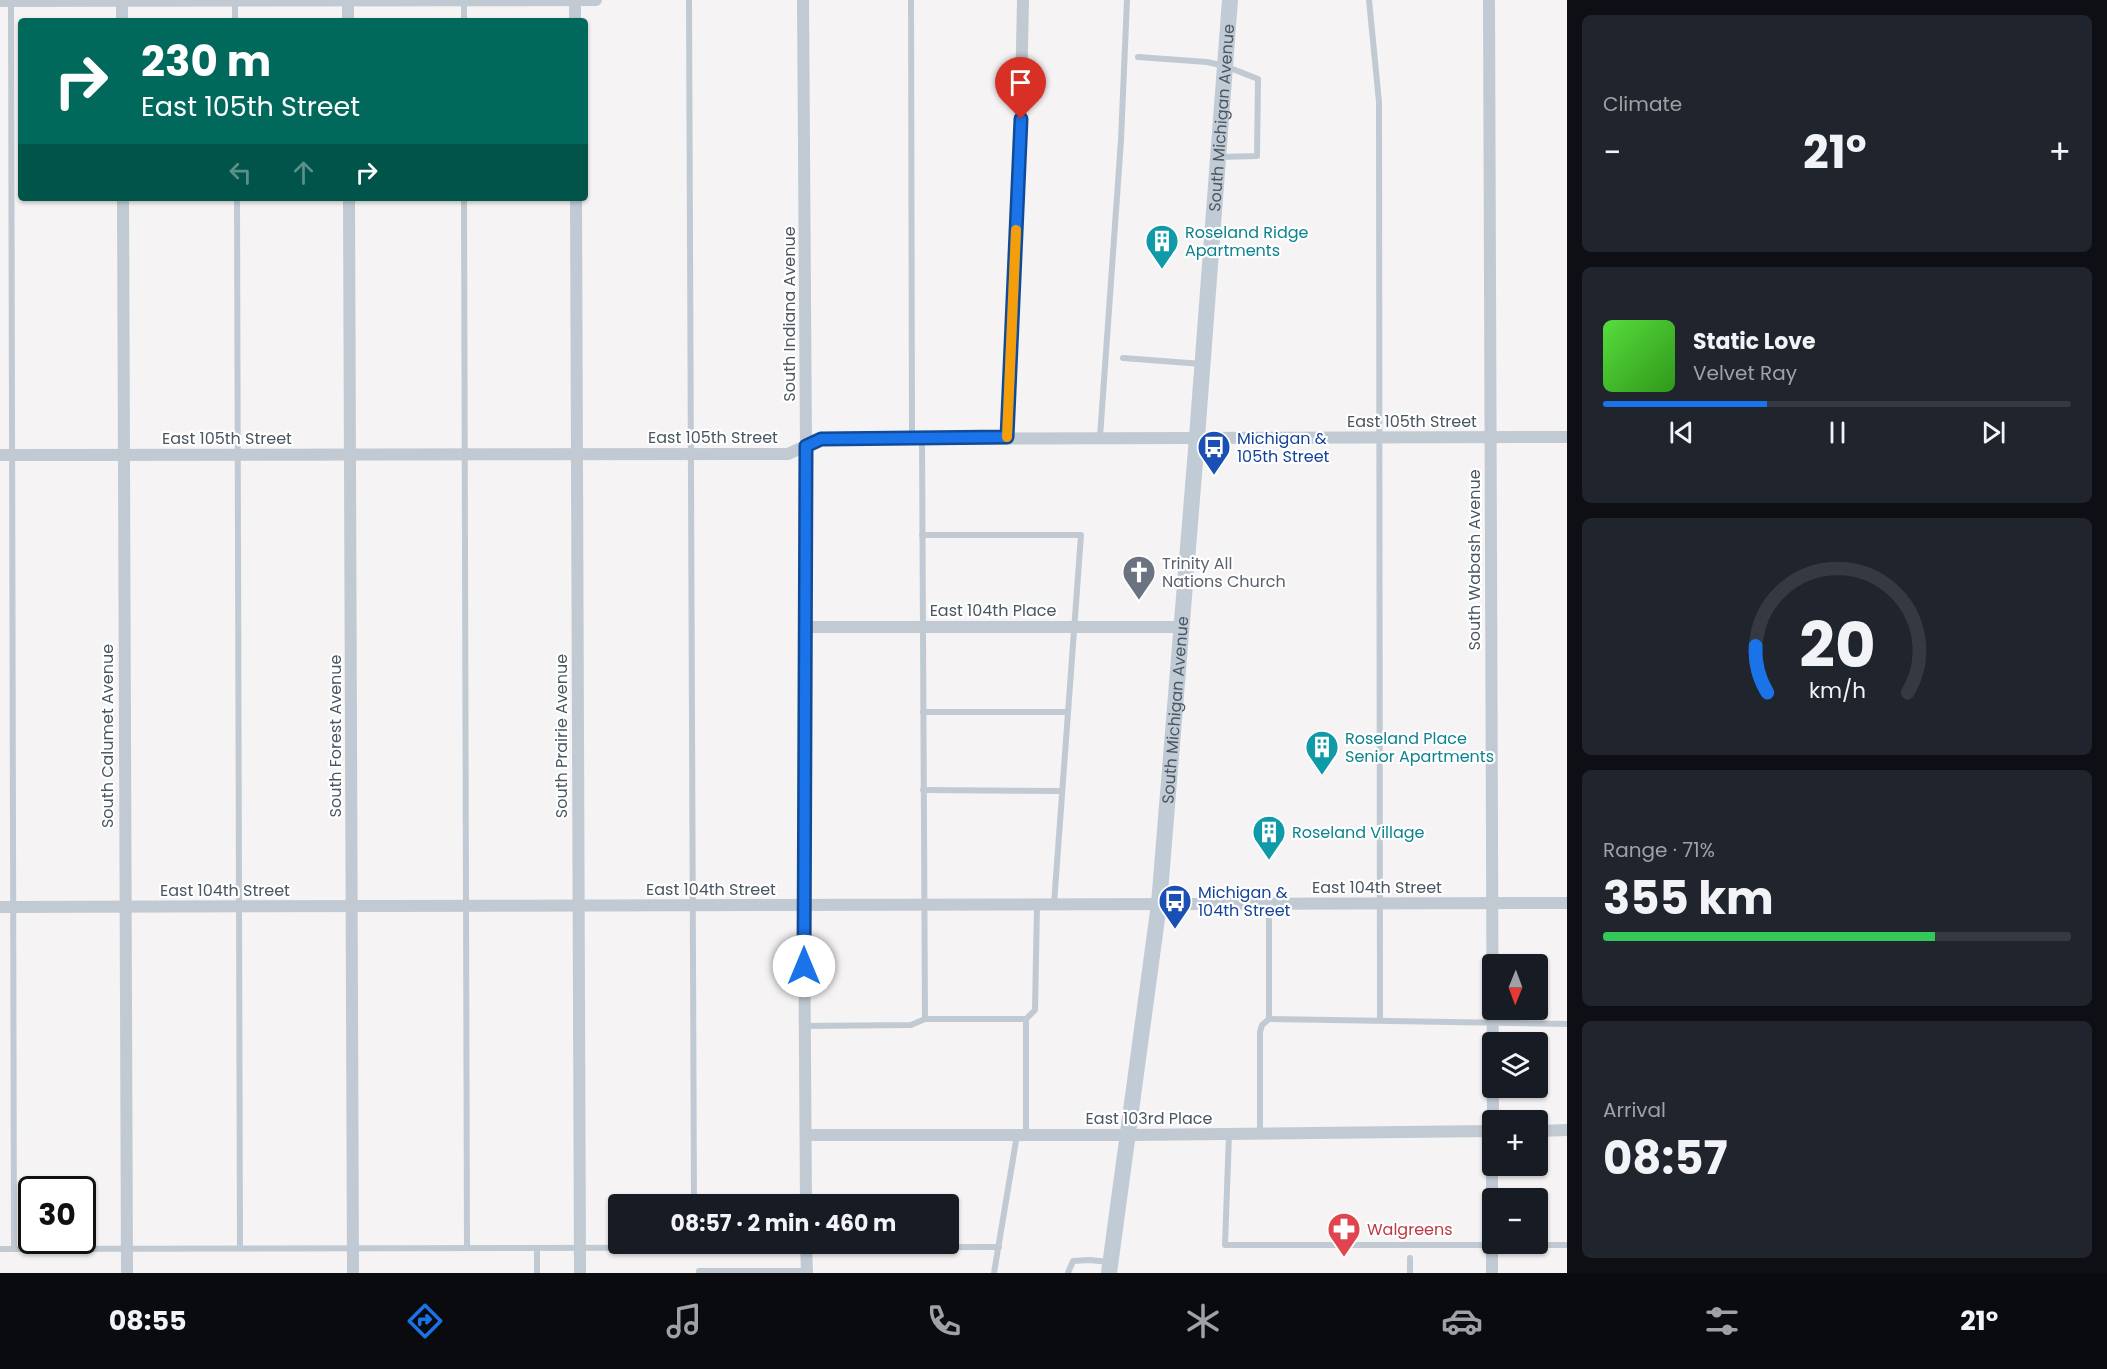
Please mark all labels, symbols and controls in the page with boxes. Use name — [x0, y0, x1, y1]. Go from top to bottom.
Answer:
street label: South Michigan Avenue — [1203, 23, 1240, 213]
text: 230 m — [141, 32, 271, 91]
icon: right — [42, 42, 120, 120]
pin — [995, 57, 1046, 119]
icon: arrive — [1004, 66, 1037, 99]
text: East 105th Street — [141, 88, 360, 125]
text: Climate — [1603, 90, 1682, 118]
text: 21° — [1803, 121, 1867, 184]
text: − — [1603, 129, 1621, 176]
text: + — [2048, 129, 2071, 176]
icon: left — [224, 156, 257, 189]
icon: ahead — [287, 156, 320, 189]
icon: right — [350, 156, 383, 189]
place label: Roseland Ridge Apartments — [1185, 221, 1309, 262]
building icon: Roseland Ridge Apartments — [1144, 223, 1180, 270]
street label: South Indiana Avenue — [778, 226, 801, 402]
text: Static Love — [1693, 326, 1816, 357]
text: Velvet Ray — [1693, 359, 1797, 387]
street label: East 105th Street — [1347, 410, 1477, 433]
icon: previous — [1665, 416, 1698, 449]
icon: pause — [1821, 416, 1854, 449]
icon: next — [1977, 416, 2010, 449]
street label: East 105th Street — [648, 426, 778, 449]
street label: East 105th Street — [162, 427, 292, 450]
place label: Michigan & 105th Street — [1237, 427, 1330, 468]
bus stop icon: Michigan & 105th Street — [1196, 429, 1232, 476]
street label: South Wabash Avenue — [1463, 469, 1486, 651]
place label: Trinity All Nations Church — [1162, 552, 1286, 593]
church icon: Trinity All Nations Church — [1121, 554, 1157, 601]
street label: East 104th Place — [930, 599, 1056, 622]
text: 20 — [1799, 602, 1875, 690]
street label: South Michigan Avenue — [1156, 615, 1194, 805]
street label: South Calumet Avenue — [96, 644, 119, 828]
street label: South Forest Avenue — [324, 654, 347, 817]
street label: South Prairie Avenue — [550, 654, 573, 818]
text: km/h — [1808, 676, 1866, 707]
place label: Roseland Place Senior Apartments — [1345, 727, 1494, 768]
building icon: Roseland Place Senior Apartments — [1304, 729, 1340, 776]
building icon: Roseland Village — [1251, 814, 1287, 861]
place label: Roseland Village — [1292, 821, 1425, 844]
text: Range · 71% — [1603, 836, 1715, 864]
text: 355 km — [1603, 867, 1774, 930]
street label: East 104th Street — [1312, 876, 1442, 899]
street label: East 104th Street — [646, 878, 776, 901]
street label: East 104th Street — [160, 879, 290, 902]
place label: Michigan & 104th Street — [1198, 881, 1291, 922]
bus stop icon: Michigan & 104th Street — [1157, 883, 1193, 930]
position arrow — [772, 934, 836, 998]
north arrow — [1482, 954, 1548, 1020]
map controls — [1482, 954, 1548, 1254]
button: layers — [1482, 1032, 1548, 1098]
text: Arrival — [1603, 1096, 1666, 1124]
street label: East 103rd Place — [1086, 1107, 1212, 1130]
button: + — [1482, 1110, 1548, 1176]
text: 08:57 — [1603, 1127, 1728, 1190]
speed limit sign: 30 — [18, 1176, 96, 1254]
button: − — [1482, 1188, 1548, 1254]
text: 08:57 · 2 min · 460 m — [671, 1208, 896, 1239]
pharmacy icon: Walgreens — [1326, 1211, 1362, 1258]
place label: Walgreens — [1367, 1218, 1453, 1241]
icon: directions — [404, 1300, 446, 1342]
icon: music — [663, 1300, 705, 1342]
icon: phone — [923, 1300, 965, 1342]
icon: climate — [1182, 1300, 1224, 1342]
icon: car — [1441, 1300, 1483, 1342]
icon: filters — [1701, 1300, 1743, 1342]
text: 08:55 — [109, 1302, 187, 1339]
text: 21° — [1960, 1302, 1998, 1339]

